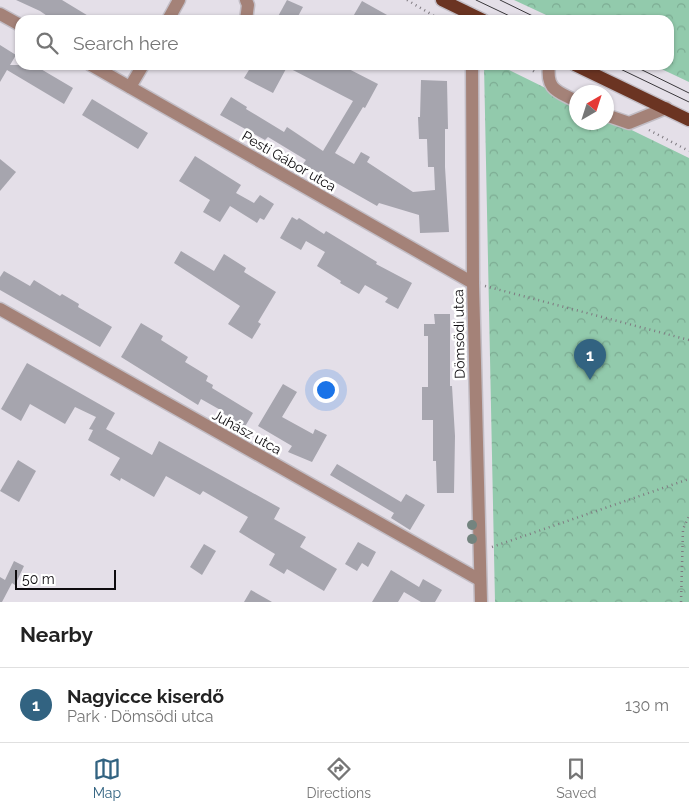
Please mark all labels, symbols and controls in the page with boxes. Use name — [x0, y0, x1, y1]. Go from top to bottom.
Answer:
search box — [15, 15, 674, 70]
icon: search — [33, 29, 61, 57]
text: Search here — [73, 32, 179, 54]
north arrow — [569, 85, 614, 130]
street label: Pesti Gábor utca — [239, 128, 339, 194]
street label: Dömsödi utca — [450, 289, 468, 379]
pin: 1 — [574, 339, 606, 380]
your location — [313, 377, 339, 403]
street label: Juhász utca — [210, 407, 284, 457]
scale bar — [15, 567, 116, 590]
text: 50 m — [22, 571, 55, 587]
text: Nearby — [20, 622, 93, 647]
text: Nagyicce kiserdő — [67, 685, 224, 707]
text: 1 — [32, 696, 40, 715]
text: 130 m — [625, 696, 669, 715]
text: Park · Dömsödi utca — [67, 707, 214, 726]
tab: Map — [93, 755, 121, 801]
tab: Directions — [306, 755, 371, 801]
tab: Saved — [556, 755, 596, 801]

